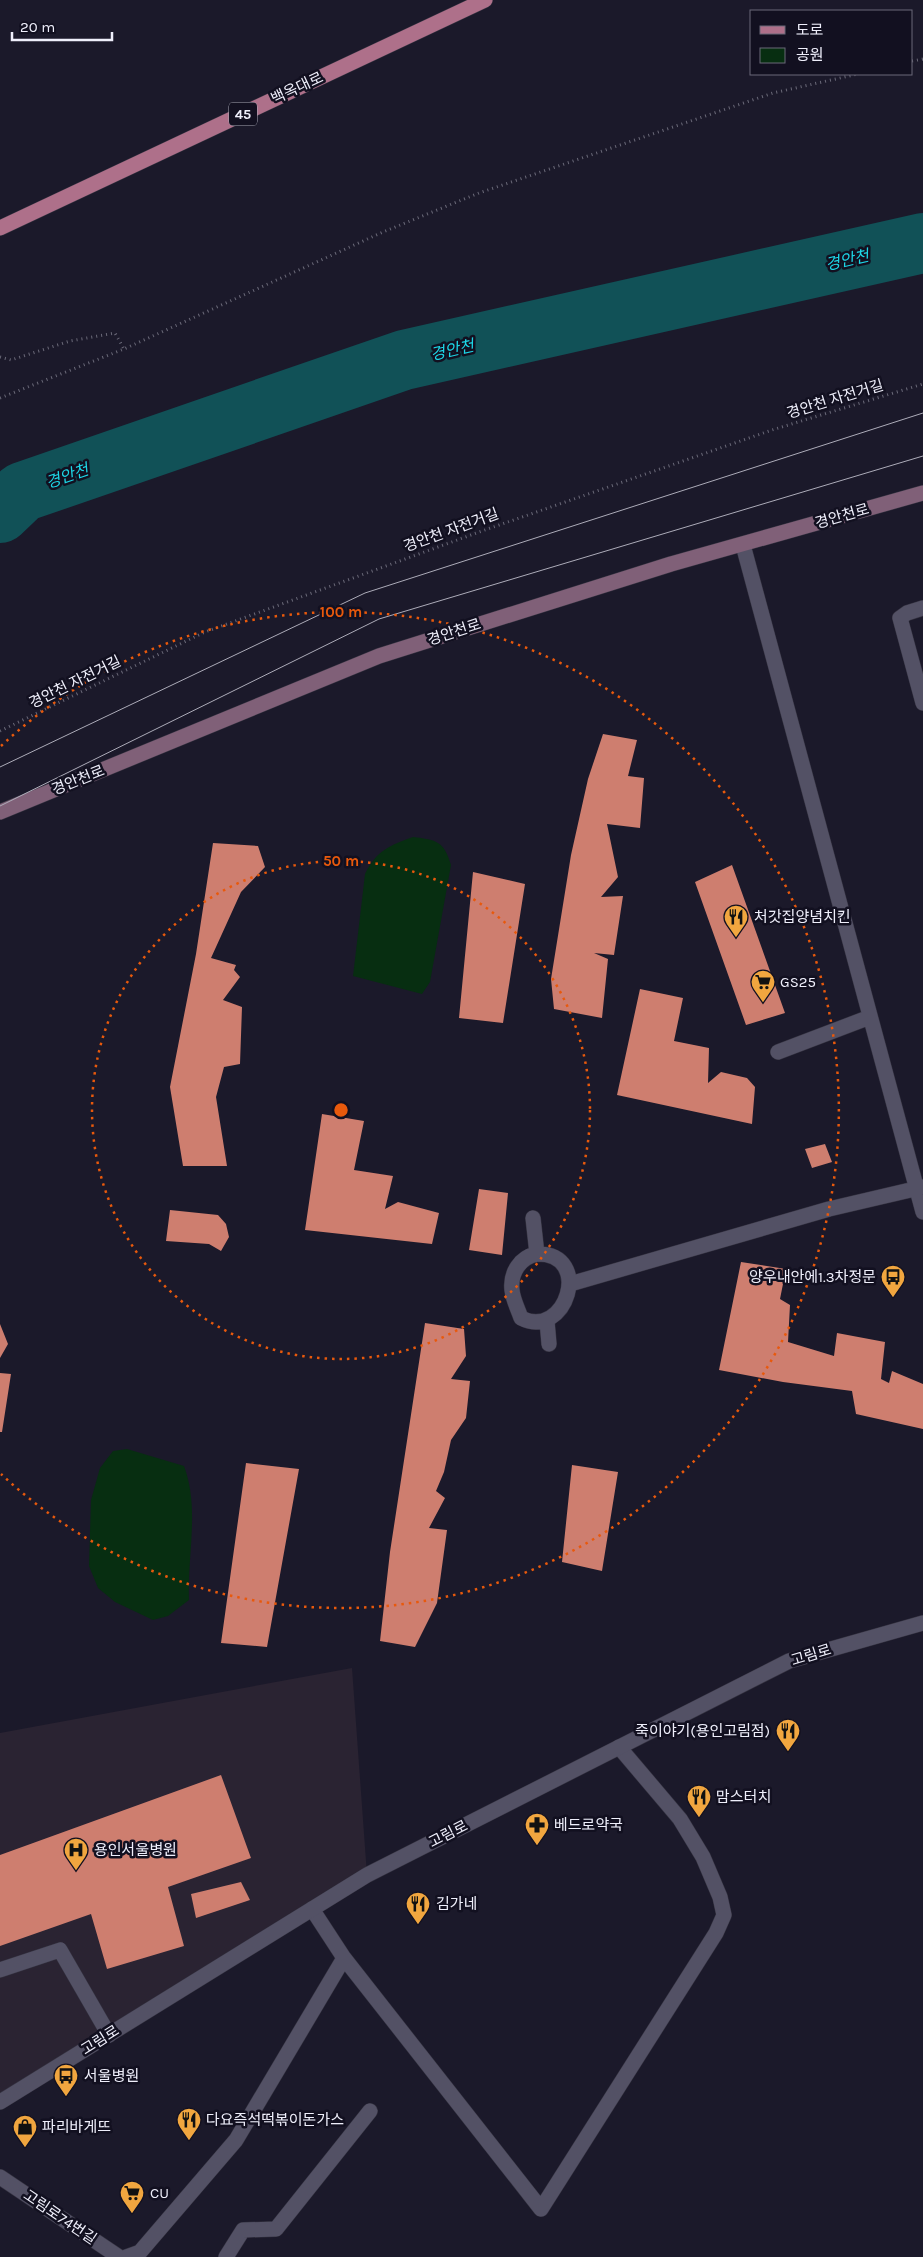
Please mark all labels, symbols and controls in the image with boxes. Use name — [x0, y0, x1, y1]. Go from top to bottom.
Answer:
scale bar — [12, 10, 112, 42]
legend — [750, 10, 913, 75]
text: 20 m — [20, 18, 55, 36]
text: 도로 — [796, 21, 824, 39]
text: 공원 — [796, 46, 824, 64]
street label: 백옥대로 — [268, 68, 326, 108]
road number: 45 — [229, 102, 257, 126]
water label: 경안천 — [823, 245, 873, 274]
water label: 경안천 — [428, 335, 478, 364]
street label: 경안천 자전거길 — [784, 376, 886, 422]
water label: 경안천 — [43, 459, 93, 492]
street label: 경안천로 — [813, 500, 871, 532]
street label: 경안천 자전거길 — [401, 504, 501, 556]
text: 100 m — [320, 603, 362, 621]
street label: 경안천로 — [425, 615, 483, 649]
street label: 경안천 자전거길 — [26, 652, 124, 712]
street label: 경안천로 — [49, 761, 107, 799]
text: 50 m — [323, 852, 359, 870]
restaurant icon: 처갓집양념치킨 — [723, 904, 749, 938]
place label: 처갓집양념치킨 — [754, 908, 851, 926]
supermarket icon: GS25 — [750, 969, 776, 1003]
place label: GS25 — [780, 973, 816, 991]
centre of rings — [332, 1101, 350, 1119]
bus stop icon: 양우내안에1.3차정문 — [880, 1264, 906, 1298]
place label: 양우내안에1.3차정문 — [749, 1268, 876, 1286]
street label: 고림로 — [789, 1640, 833, 1670]
restaurant icon: 죽이야기(용인고림점) — [775, 1718, 801, 1752]
place label: 죽이야기(용인고림점) — [635, 1722, 770, 1740]
restaurant icon: 맘스터치 — [686, 1784, 712, 1818]
place label: 맘스터치 — [716, 1788, 771, 1806]
pharmacy icon: 베드로약국 — [524, 1812, 550, 1846]
place label: 베드로약국 — [554, 1816, 623, 1834]
street label: 고림로 — [425, 1817, 471, 1851]
hospital icon: 용인서울병원 — [63, 1837, 89, 1871]
place label: 용인서울병원 — [94, 1841, 177, 1859]
restaurant icon: 김가네 — [405, 1891, 431, 1925]
place label: 김가네 — [436, 1895, 477, 1913]
street label: 고림로 — [78, 2021, 122, 2059]
bus stop icon: 서울병원 — [53, 2063, 79, 2097]
place label: 서울병원 — [84, 2067, 139, 2085]
restaurant icon: 다요즉석떡볶이돈가스 — [176, 2107, 202, 2141]
place label: 다요즉석떡볶이돈가스 — [206, 2111, 344, 2129]
shop icon: 파리바게뜨 — [12, 2114, 38, 2148]
place label: 파리바게뜨 — [42, 2118, 111, 2136]
supermarket icon: CU — [119, 2180, 145, 2214]
place label: CU — [150, 2184, 169, 2202]
street label: 고림로74번길 — [20, 2186, 100, 2248]

